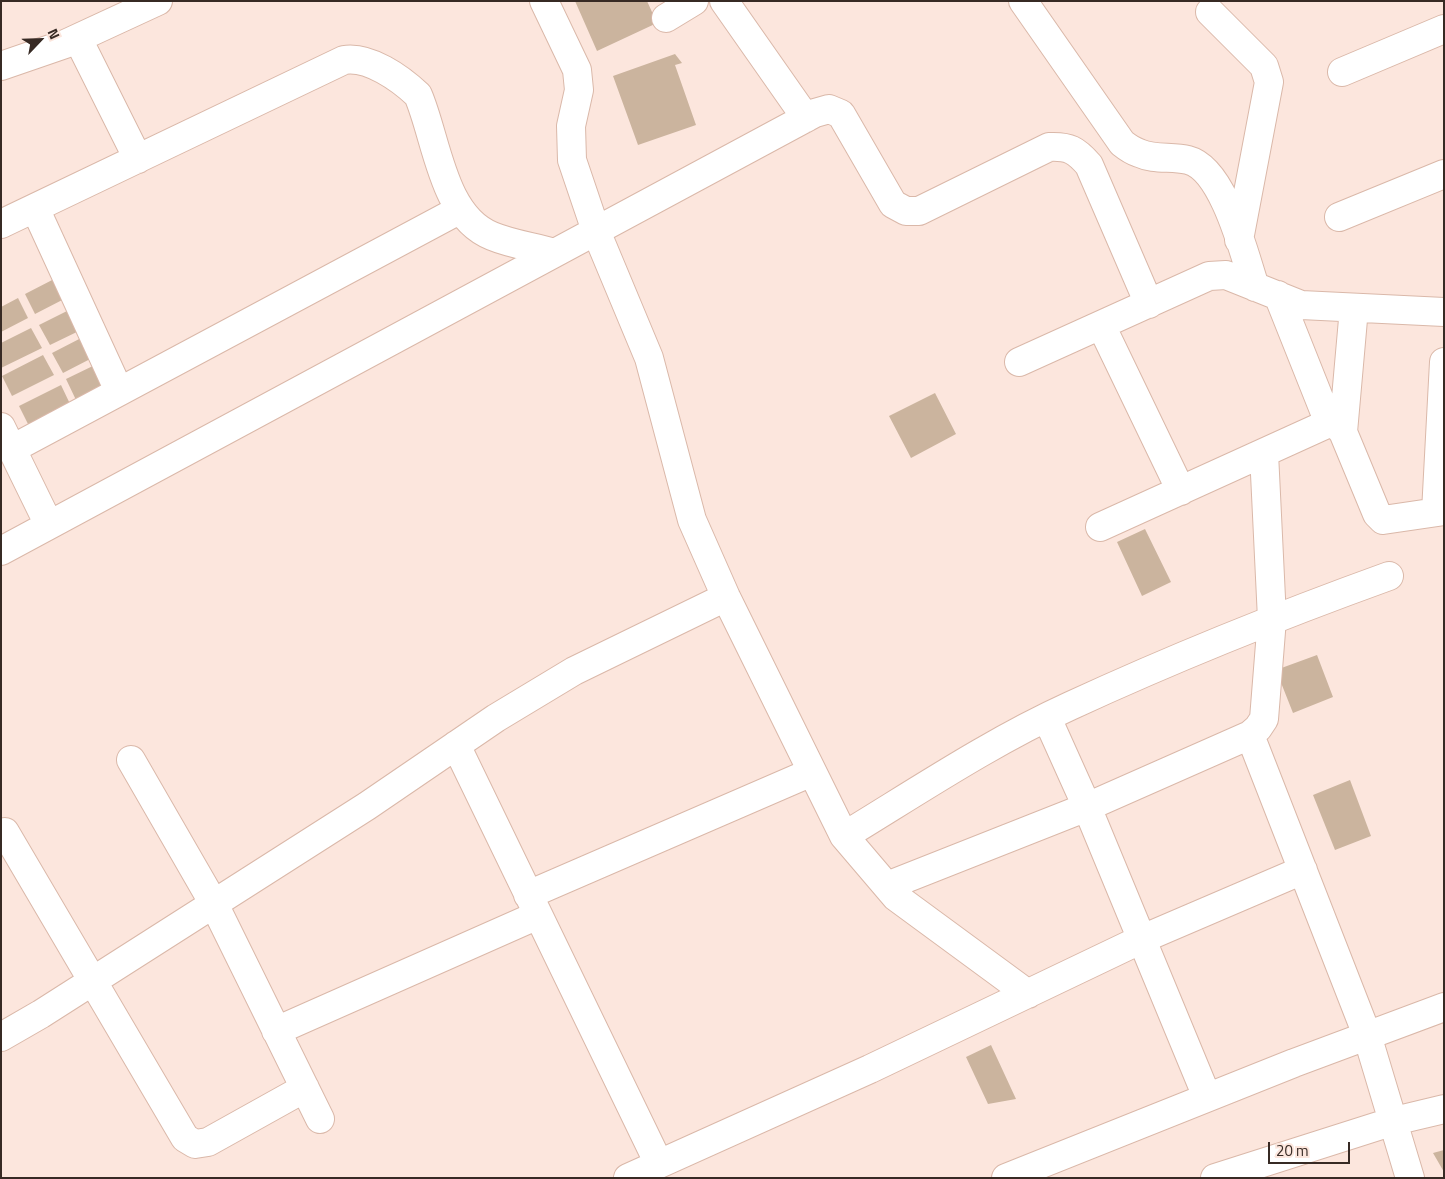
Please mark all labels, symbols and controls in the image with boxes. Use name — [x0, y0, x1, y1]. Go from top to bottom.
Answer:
north arrow — [15, 15, 65, 65]
text: N — [43, 25, 66, 42]
scale bar — [1270, 1132, 1352, 1164]
text: 20 m — [1276, 1139, 1309, 1162]

